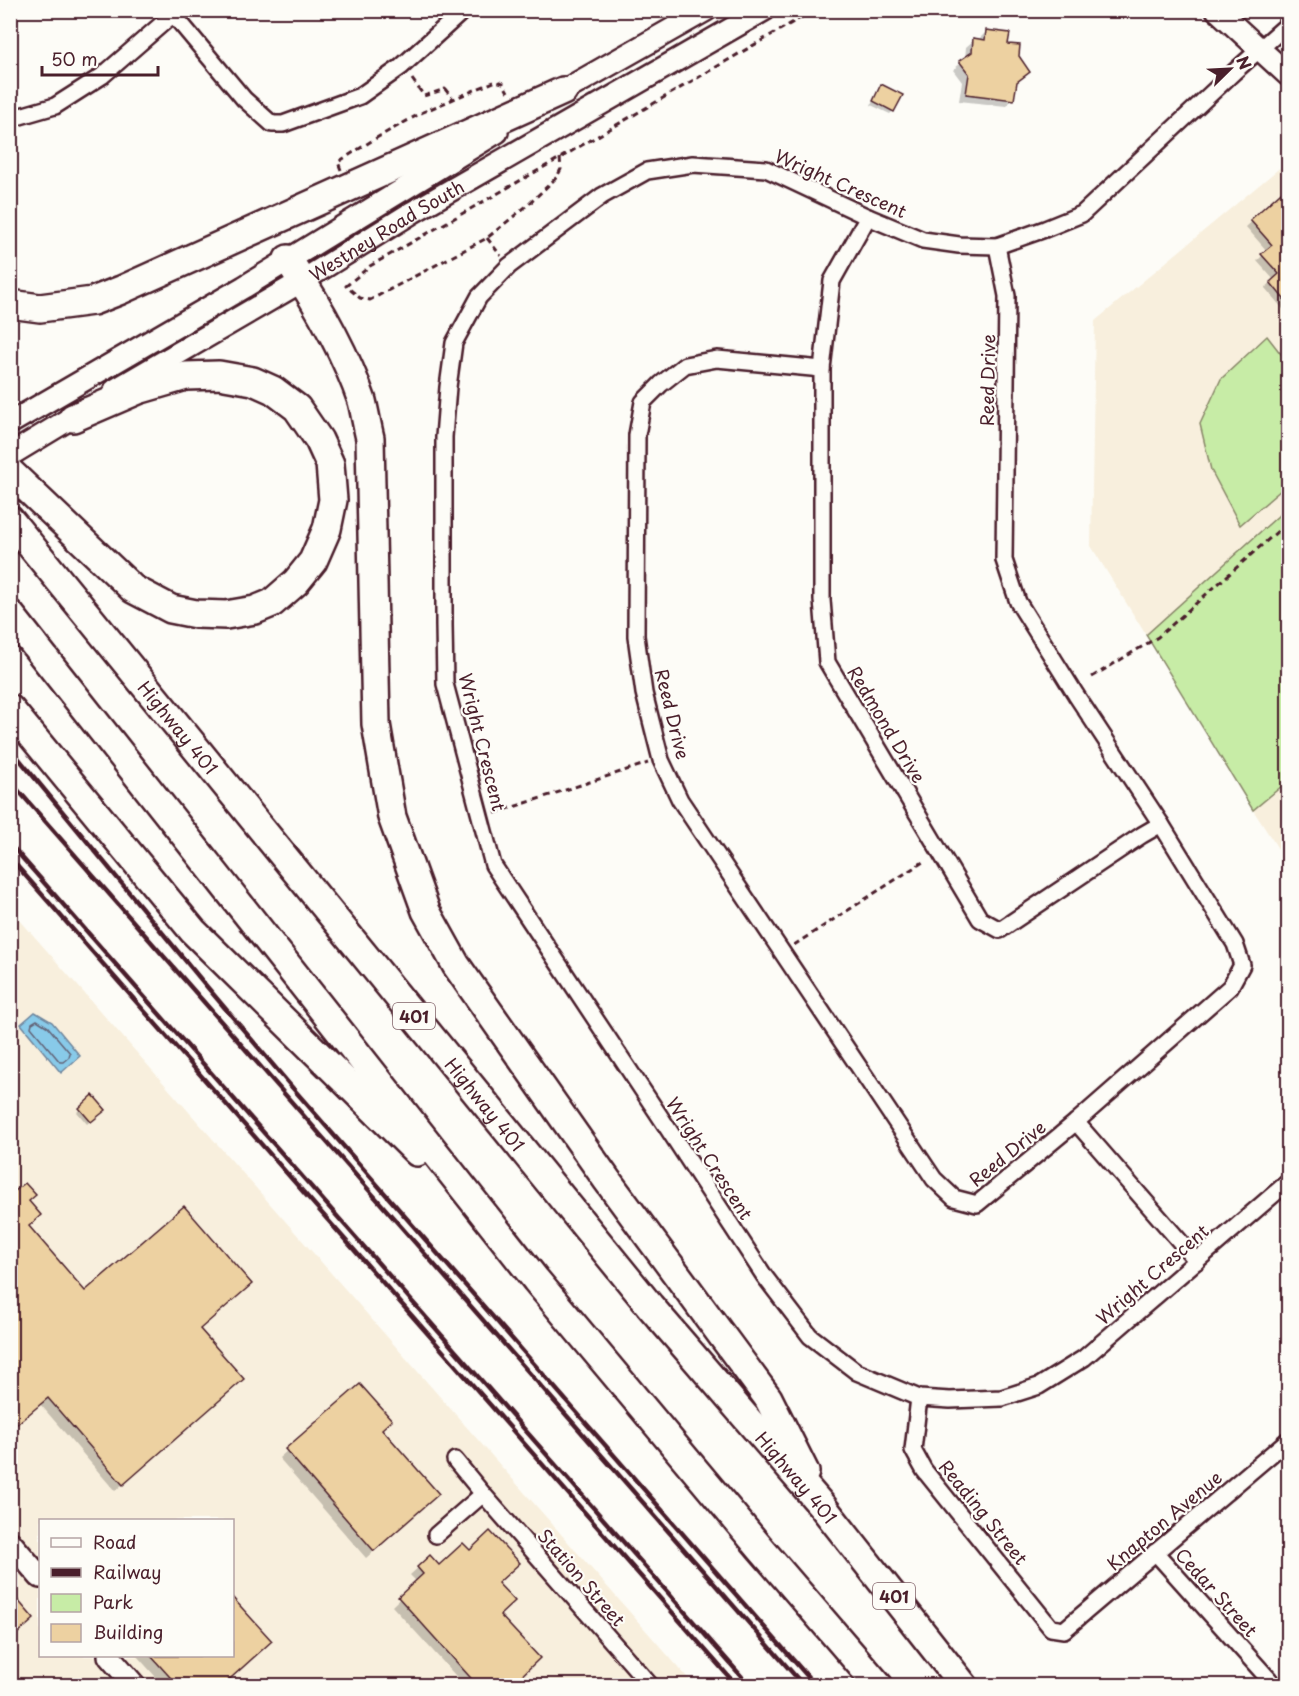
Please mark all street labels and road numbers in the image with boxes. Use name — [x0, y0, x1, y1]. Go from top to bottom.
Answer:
street label: Wright Crescent — [771, 142, 911, 224]
street label: Westney Road South — [303, 172, 469, 287]
street label: Reed Drive — [973, 334, 1001, 426]
street label: Redmond Drive — [841, 660, 933, 788]
street label: Reed Drive — [649, 666, 697, 762]
street label: Wright Crescent — [453, 670, 513, 814]
street label: Highway 401 — [132, 674, 225, 780]
road number: 401 — [393, 1003, 435, 1029]
street label: Highway 401 — [439, 1051, 532, 1156]
street label: Wright Crescent — [660, 1091, 760, 1225]
street label: Reed Drive — [963, 1114, 1051, 1192]
street label: Wright Crescent — [1090, 1217, 1214, 1331]
street label: Highway 401 — [750, 1425, 844, 1529]
street label: Reading Street — [933, 1454, 1035, 1570]
street label: Knapton Avenue — [1101, 1464, 1227, 1576]
street label: Station Street — [532, 1522, 632, 1632]
street label: Cedar Street — [1170, 1541, 1264, 1643]
road number: 401 — [873, 1583, 915, 1609]

